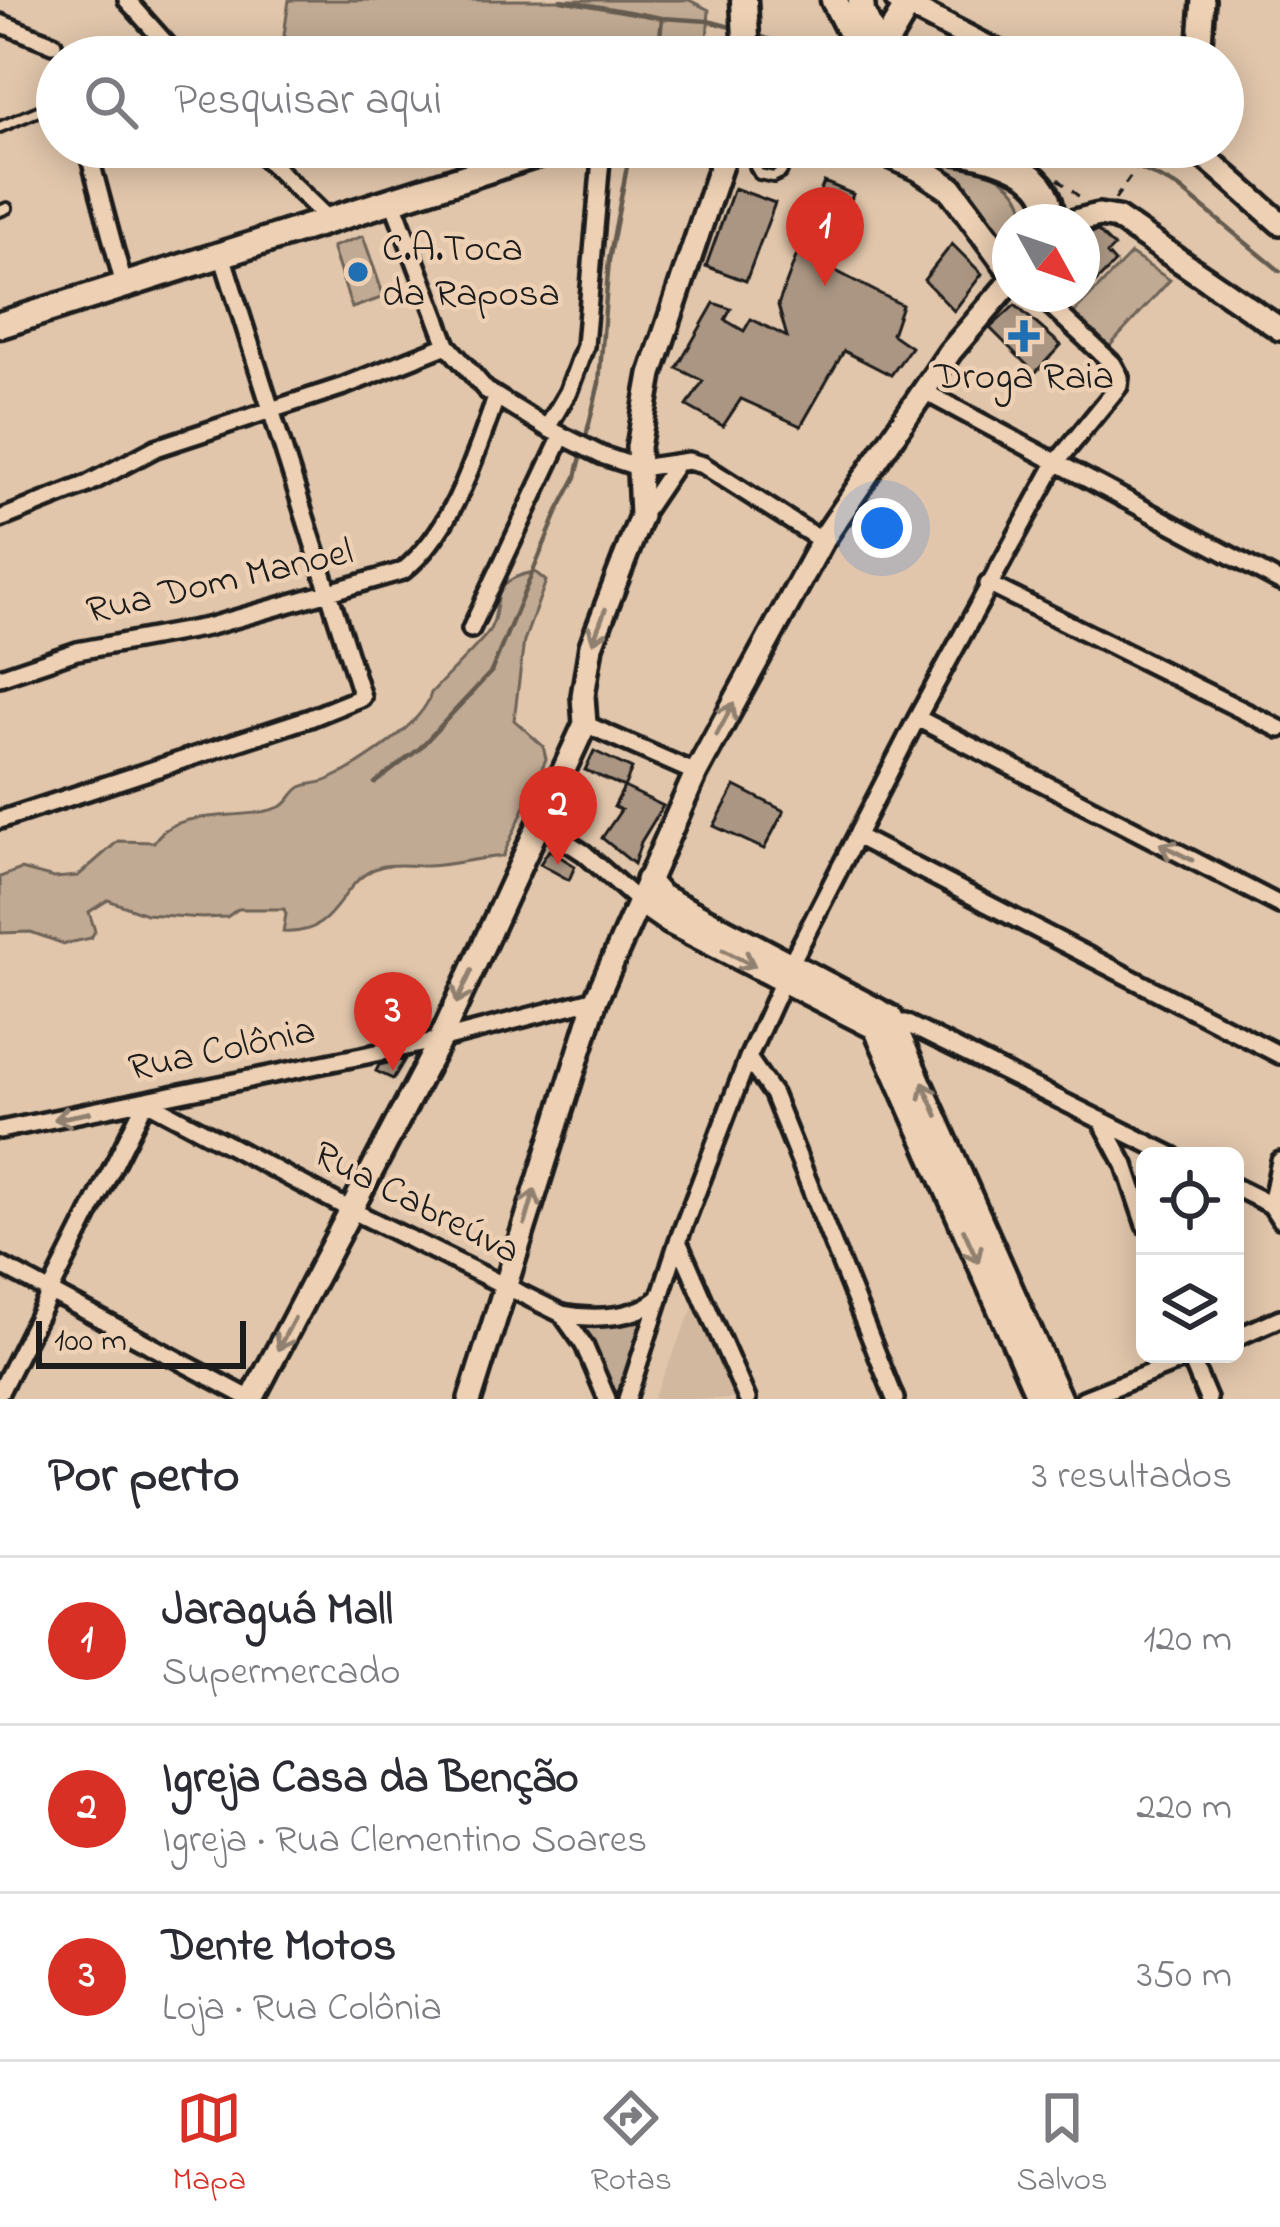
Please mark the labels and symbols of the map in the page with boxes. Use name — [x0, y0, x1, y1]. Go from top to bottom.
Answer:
pin: 1 — [786, 187, 864, 286]
north arrow — [992, 204, 1100, 312]
place label: C.A.Toca da Raposa — [382, 222, 560, 324]
marker: C.A.Toca da Raposa — [345, 259, 371, 285]
marker: Droga Raia — [1011, 323, 1037, 349]
place label: Droga Raia — [933, 350, 1114, 407]
your location — [852, 498, 912, 558]
street label: Rua Dom Manoel — [81, 525, 359, 641]
one-way arrow — [586, 606, 608, 643]
one-way arrow — [714, 702, 737, 738]
pin: 2 — [519, 766, 597, 865]
one-way arrow — [1159, 839, 1194, 862]
one-way arrow — [721, 948, 757, 971]
one-way arrow — [452, 968, 474, 1004]
pin: 3 — [354, 972, 432, 1071]
street label: Rua Colônia — [124, 1003, 320, 1099]
one-way arrow — [918, 1082, 940, 1118]
one-way arrow — [53, 1106, 92, 1128]
street label: Rua Cabreúva — [303, 1127, 529, 1281]
one-way arrow — [520, 1189, 542, 1227]
one-way arrow — [961, 1227, 983, 1263]
scale bar — [36, 1315, 246, 1368]
one-way arrow — [274, 1315, 297, 1350]

